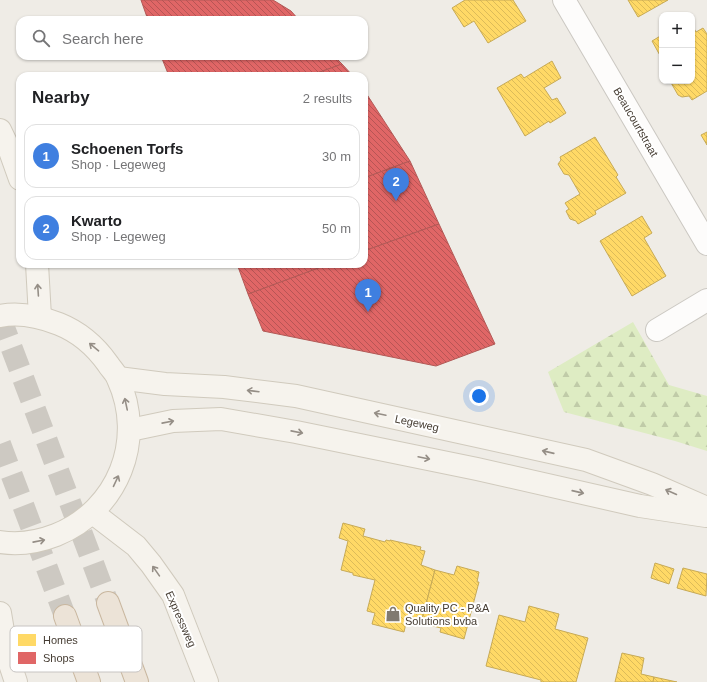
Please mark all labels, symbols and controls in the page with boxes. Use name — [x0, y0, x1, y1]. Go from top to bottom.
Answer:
map controls — [659, 12, 695, 84]
button: + — [659, 12, 695, 48]
search box — [16, 16, 368, 60]
icon: search — [30, 27, 52, 49]
text: Search here — [62, 30, 144, 47]
button: − — [659, 48, 695, 84]
street label: Beaucourtstraat — [611, 85, 661, 159]
text: Nearby — [32, 88, 90, 107]
text: 2 results — [303, 91, 352, 106]
text: Schoenen Torfs — [71, 140, 183, 157]
text: 1 — [42, 149, 50, 164]
text: 30 m — [322, 149, 351, 164]
text: Shop · Legeweg — [71, 157, 166, 172]
pin: 2 — [383, 168, 409, 201]
text: Kwarto — [71, 212, 122, 229]
text: 2 — [42, 221, 50, 236]
text: 50 m — [322, 221, 351, 236]
text: Shop · Legeweg — [71, 229, 166, 244]
pin: 1 — [355, 279, 381, 312]
one-way arrow — [35, 284, 42, 297]
one-way arrow — [89, 343, 99, 352]
your location — [469, 386, 489, 406]
one-way arrow — [247, 387, 260, 394]
one-way arrow — [122, 397, 129, 410]
one-way arrow — [374, 410, 387, 418]
street label: Legeweg — [394, 412, 440, 434]
one-way arrow — [161, 418, 174, 426]
one-way arrow — [290, 428, 303, 436]
one-way arrow — [542, 447, 555, 455]
one-way arrow — [417, 454, 430, 462]
one-way arrow — [113, 475, 120, 487]
one-way arrow — [572, 488, 585, 496]
one-way arrow — [666, 488, 678, 495]
one-way arrow — [32, 536, 45, 544]
one-way arrow — [152, 566, 160, 577]
street label: Expressweg — [163, 589, 199, 649]
place label: Quality PC - P&A Solutions bvba — [405, 602, 490, 627]
shop icon: Quality PC - P&A Solutions bvba — [384, 605, 402, 623]
legend — [10, 626, 142, 672]
text: Homes — [43, 634, 78, 646]
text: Shops — [43, 652, 75, 664]

